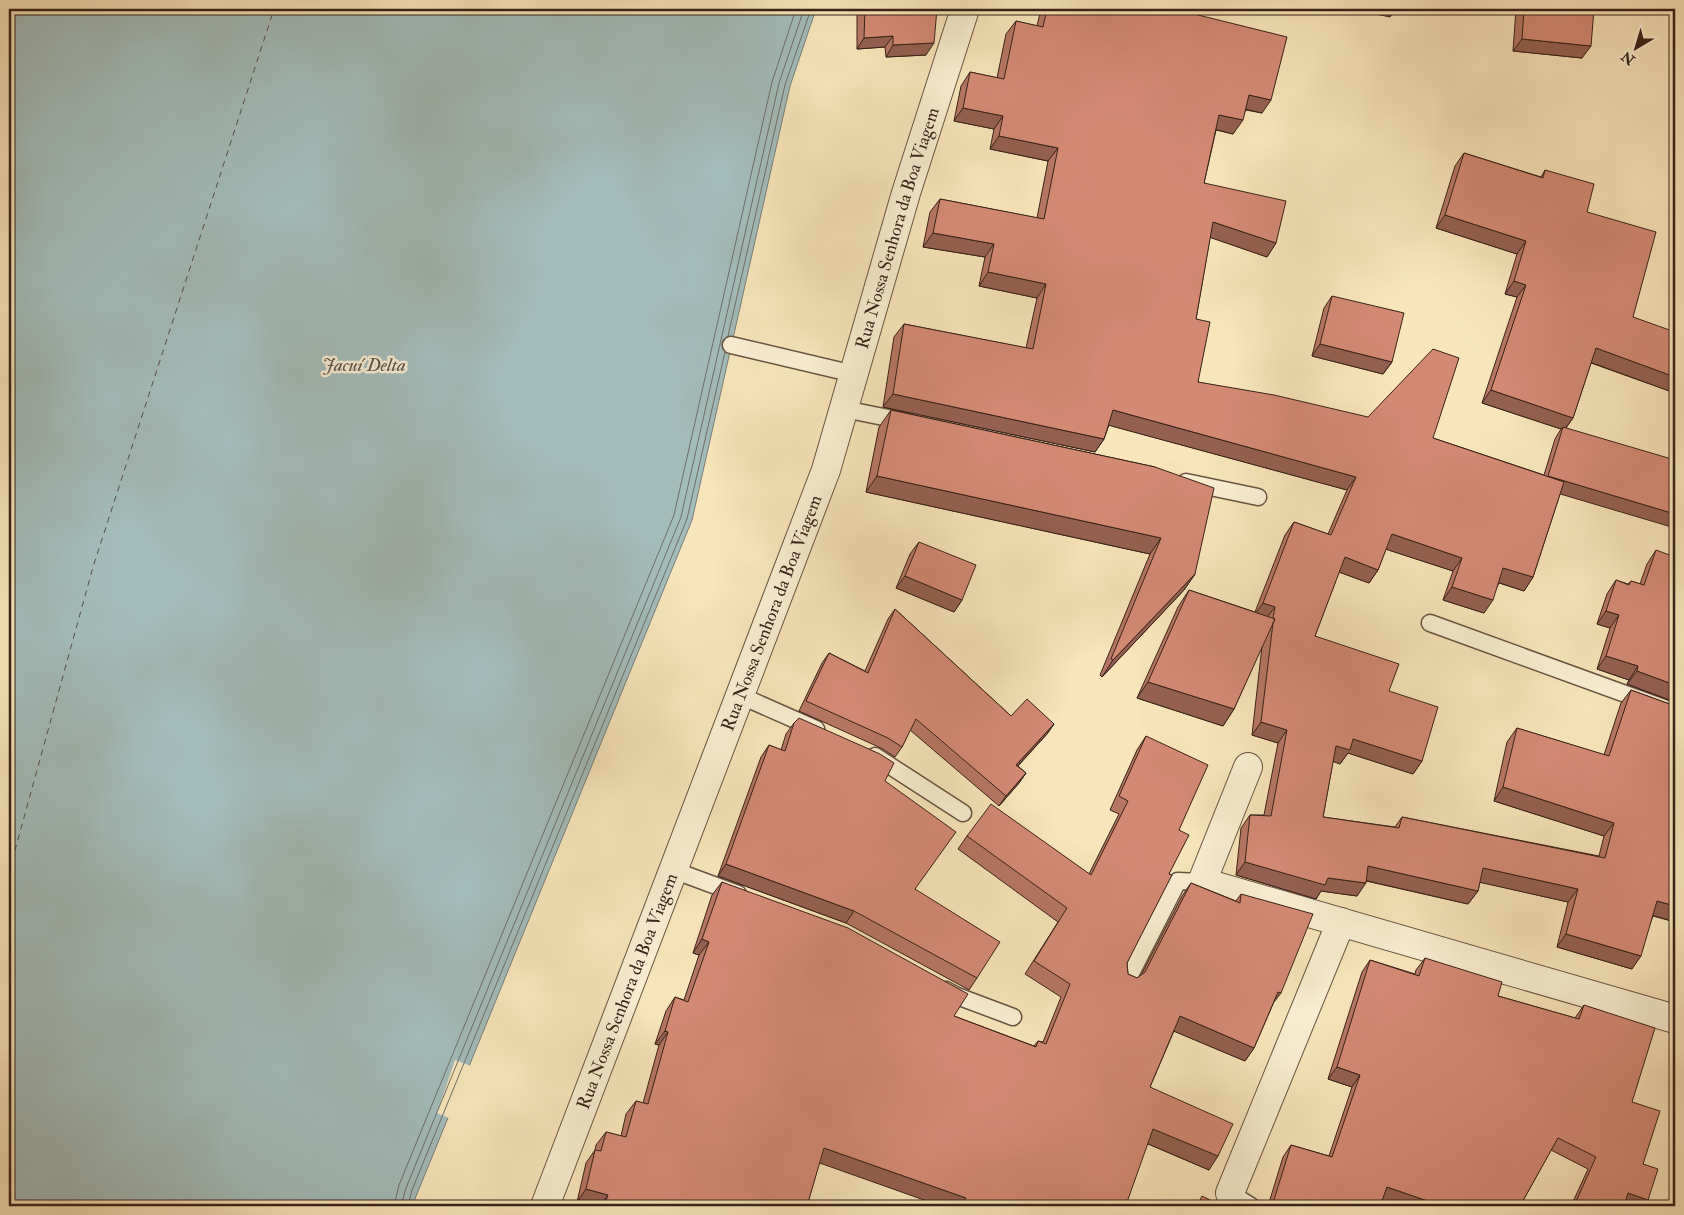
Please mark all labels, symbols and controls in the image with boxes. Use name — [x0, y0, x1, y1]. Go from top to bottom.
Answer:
north arrow — [1612, 22, 1662, 72]
text: N — [1618, 47, 1639, 69]
street label: Rua Nossa Senhora da Boa Viagem — [851, 105, 945, 352]
water label: Jacuí Delta — [322, 353, 406, 377]
street label: Rua Nossa Senhora da Boa Viagem — [716, 492, 827, 734]
street label: Rua Nossa Senhora da Boa Viagem — [572, 870, 683, 1113]

